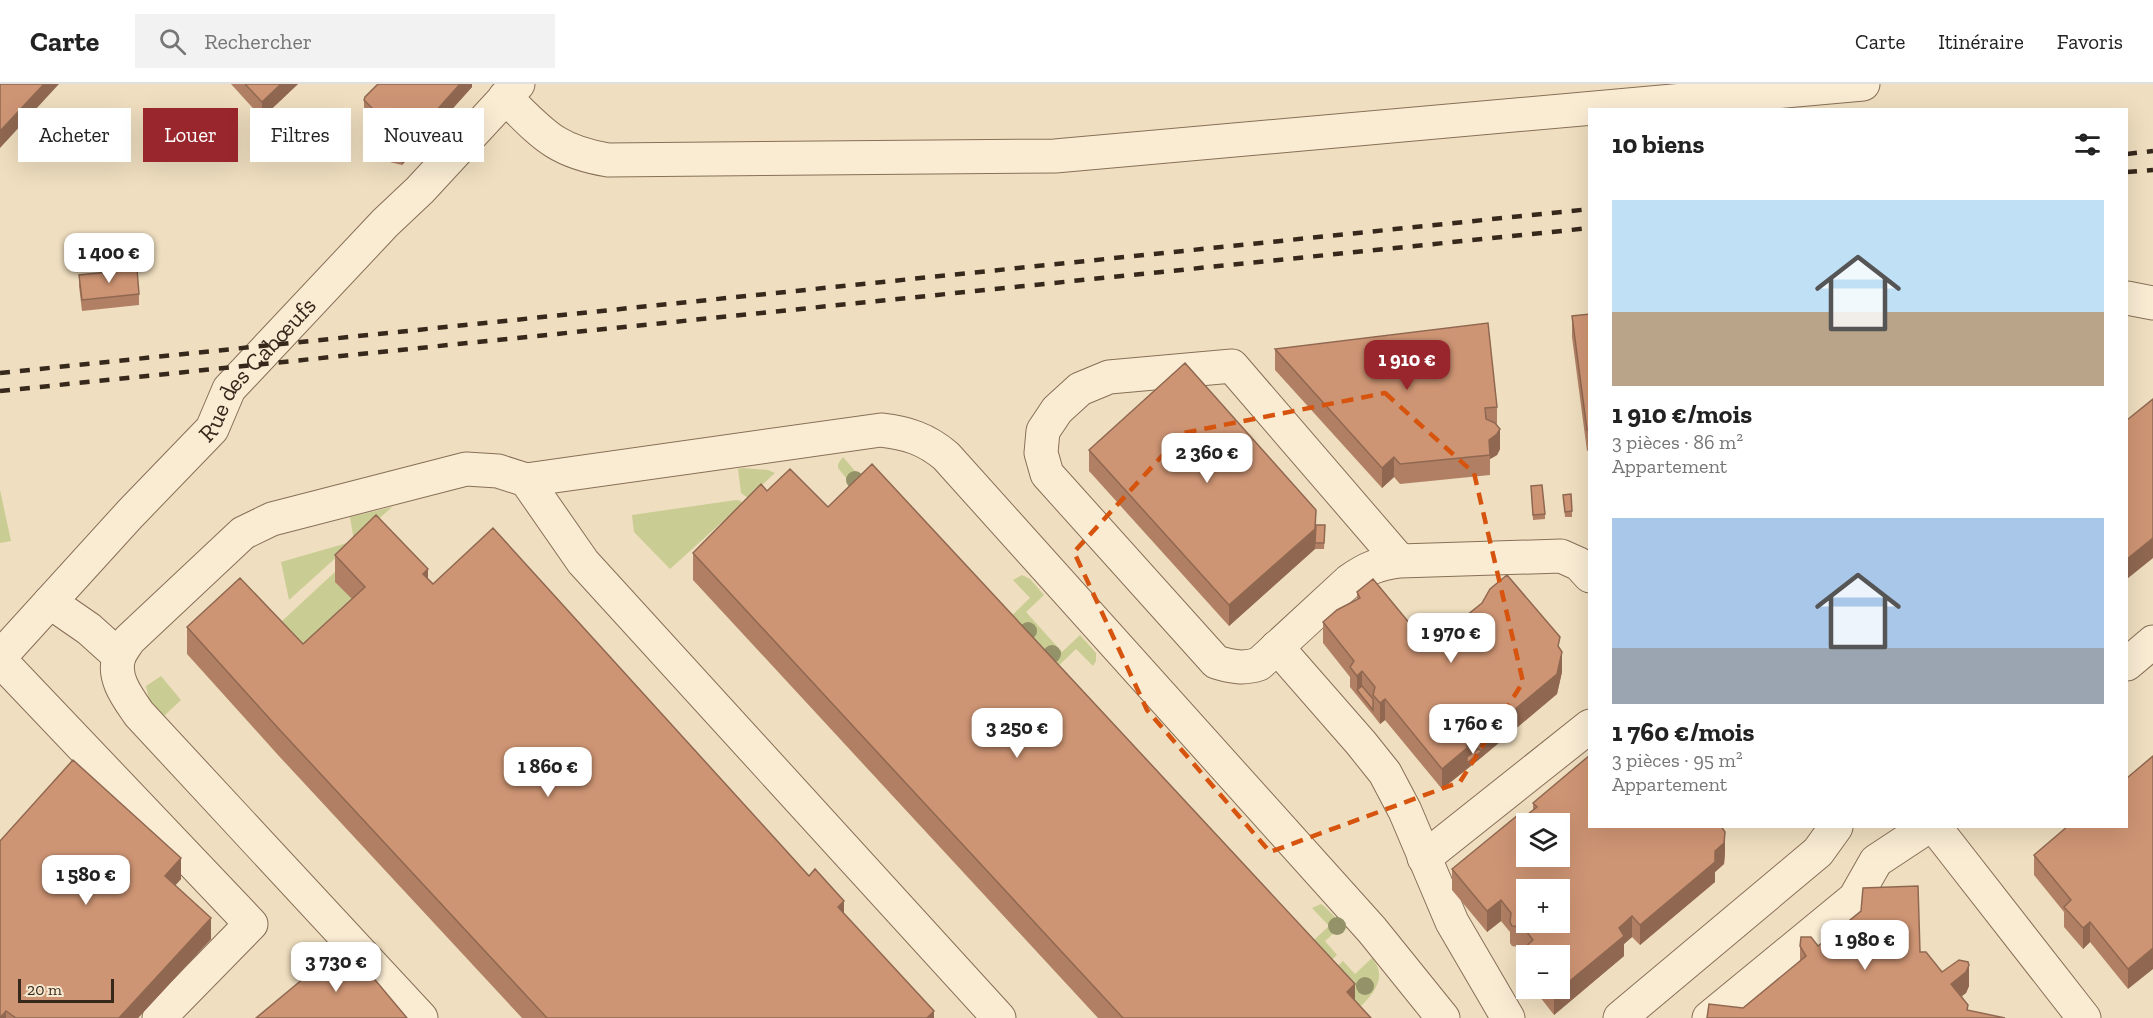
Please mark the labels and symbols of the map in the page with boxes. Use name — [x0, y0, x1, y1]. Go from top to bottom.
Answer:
pin: 1 400 € — [54, 233, 164, 284]
street label: Rue des Cabœufs — [192, 291, 322, 448]
pin: 1 910 € — [1352, 340, 1462, 391]
pin: 2 360 € — [1152, 433, 1262, 484]
pin: 1 970 € — [1396, 613, 1506, 664]
pin: 1 760 € — [1418, 704, 1528, 755]
pin: 3 250 € — [962, 708, 1072, 759]
pin: 1 860 € — [493, 747, 603, 798]
pin: 1 580 € — [31, 855, 141, 906]
pin: 1 980 € — [1810, 920, 1920, 971]
pin: 3 730 € — [281, 942, 391, 993]
scale bar — [18, 976, 114, 1004]

